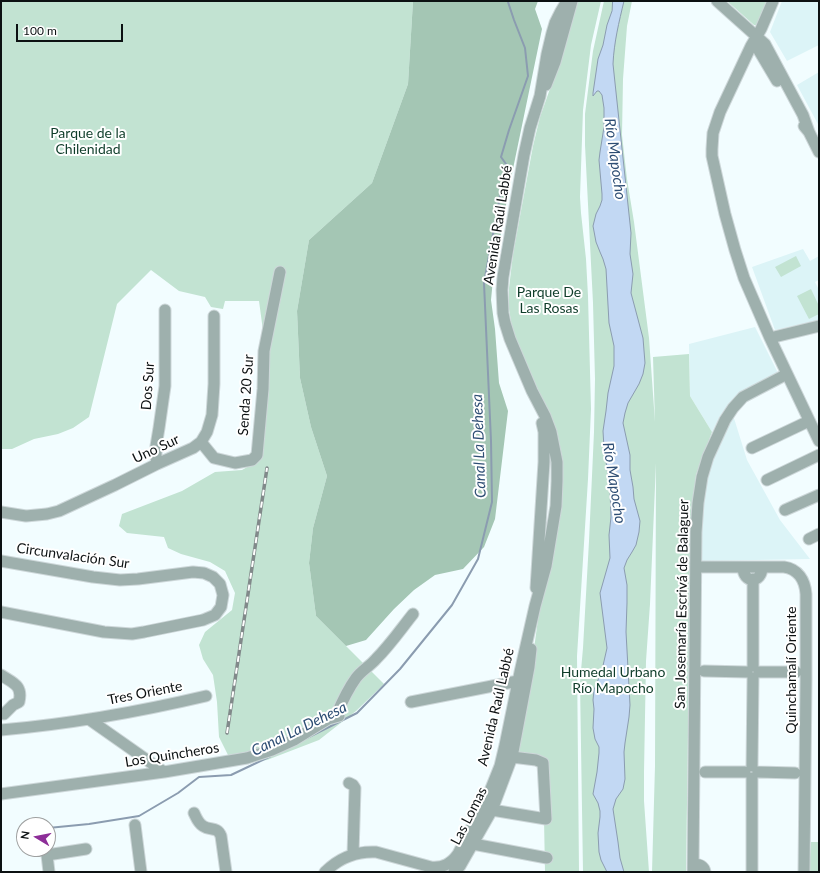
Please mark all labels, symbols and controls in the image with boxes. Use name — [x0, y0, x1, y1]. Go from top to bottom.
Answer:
scale bar — [18, 16, 125, 42]
text: 100 m — [23, 23, 57, 38]
water label: Río Mapocho — [600, 117, 630, 201]
park label: Parque de la Chilenidad — [50, 125, 126, 158]
street label: Avenida Raúl Labbé — [480, 164, 516, 286]
park label: Parque De Las Rosas — [517, 284, 581, 316]
street label: Senda 20 Sur — [235, 354, 257, 436]
street label: Dos Sur — [138, 361, 158, 411]
water label: Canal La Dehesa — [468, 394, 490, 498]
street label: Uno Sur — [130, 431, 182, 467]
water label: Río Mapocho — [599, 441, 629, 525]
street label: San Josemaría Escrivá de Balaguer — [672, 499, 692, 709]
street label: Circunvalación Sur — [16, 540, 130, 572]
street label: Quinchamalí Oriente — [783, 606, 799, 734]
street label: Avenida Raúl Labbé — [474, 646, 518, 768]
park label: Humedal Urbano Río Mapocho — [561, 664, 665, 696]
street label: Tres Oriente — [106, 678, 184, 708]
water label: Canal La Dehesa — [248, 698, 350, 760]
street label: Los Quincheros — [124, 739, 220, 771]
street label: Las Lomas — [447, 784, 491, 848]
north arrow — [16, 817, 56, 857]
text: N — [18, 830, 32, 840]

